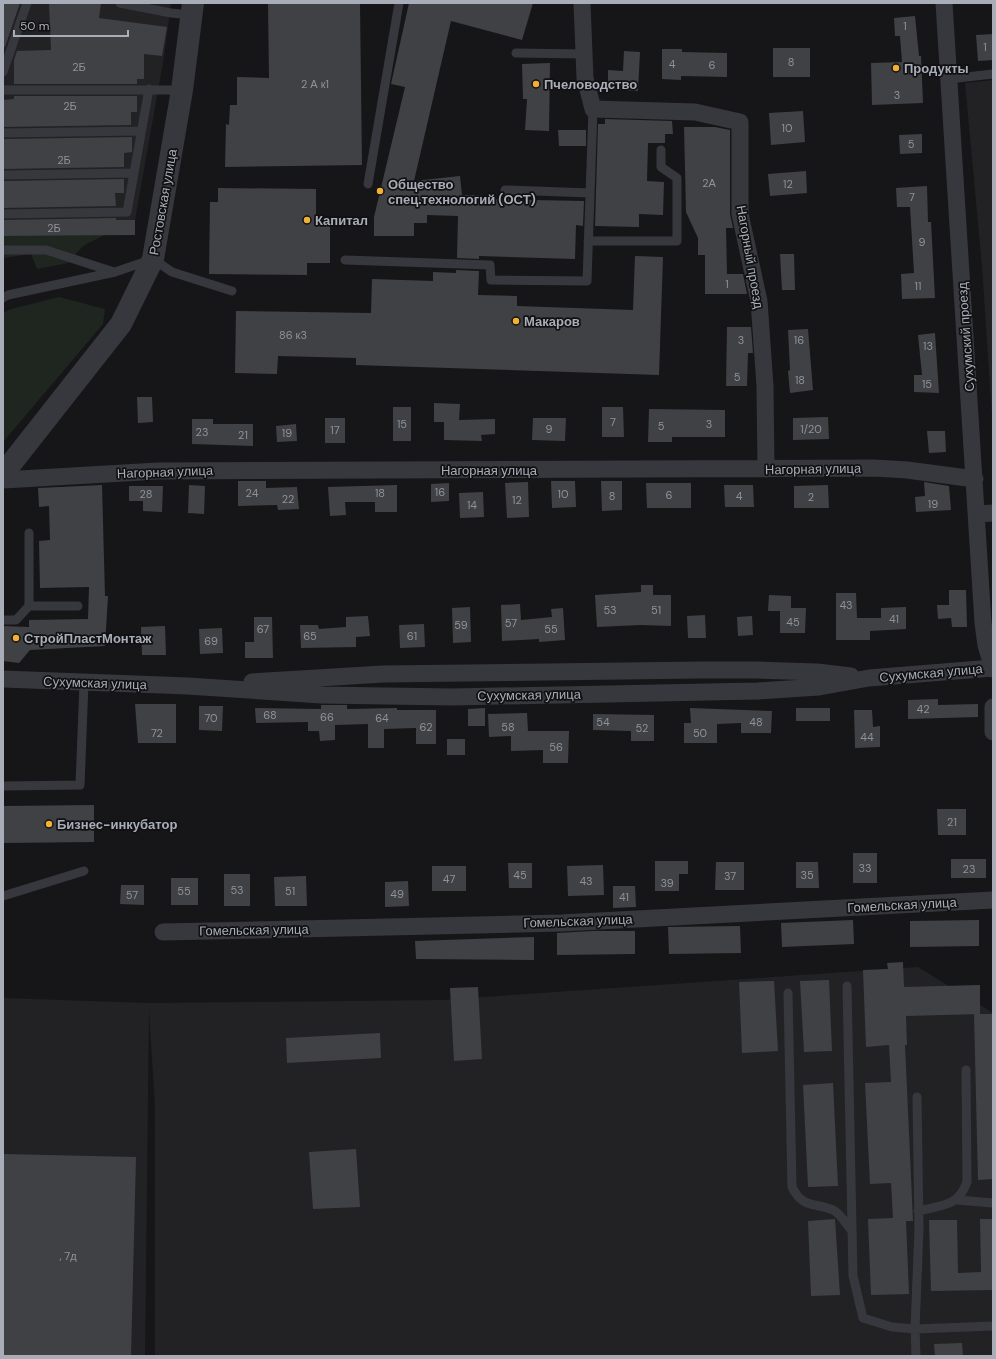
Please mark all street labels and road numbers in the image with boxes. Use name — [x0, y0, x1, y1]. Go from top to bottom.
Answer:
street label: Ростовская улица — [145, 147, 181, 256]
street label: Нагорный проезд — [733, 204, 768, 310]
street label: Сухумский проезд — [954, 281, 978, 392]
street label: Нагорная улица — [765, 460, 862, 478]
street label: Нагорная улица — [117, 462, 214, 482]
street label: Нагорная улица — [441, 462, 538, 479]
street label: Сухумская улица — [879, 660, 984, 686]
street label: Сухумская улица — [43, 673, 148, 693]
street label: Сухумская улица — [477, 686, 582, 704]
street label: Гомельская улица — [847, 894, 958, 916]
street label: Гомельская улица — [523, 911, 634, 931]
street label: Гомельская улица — [199, 921, 310, 939]

